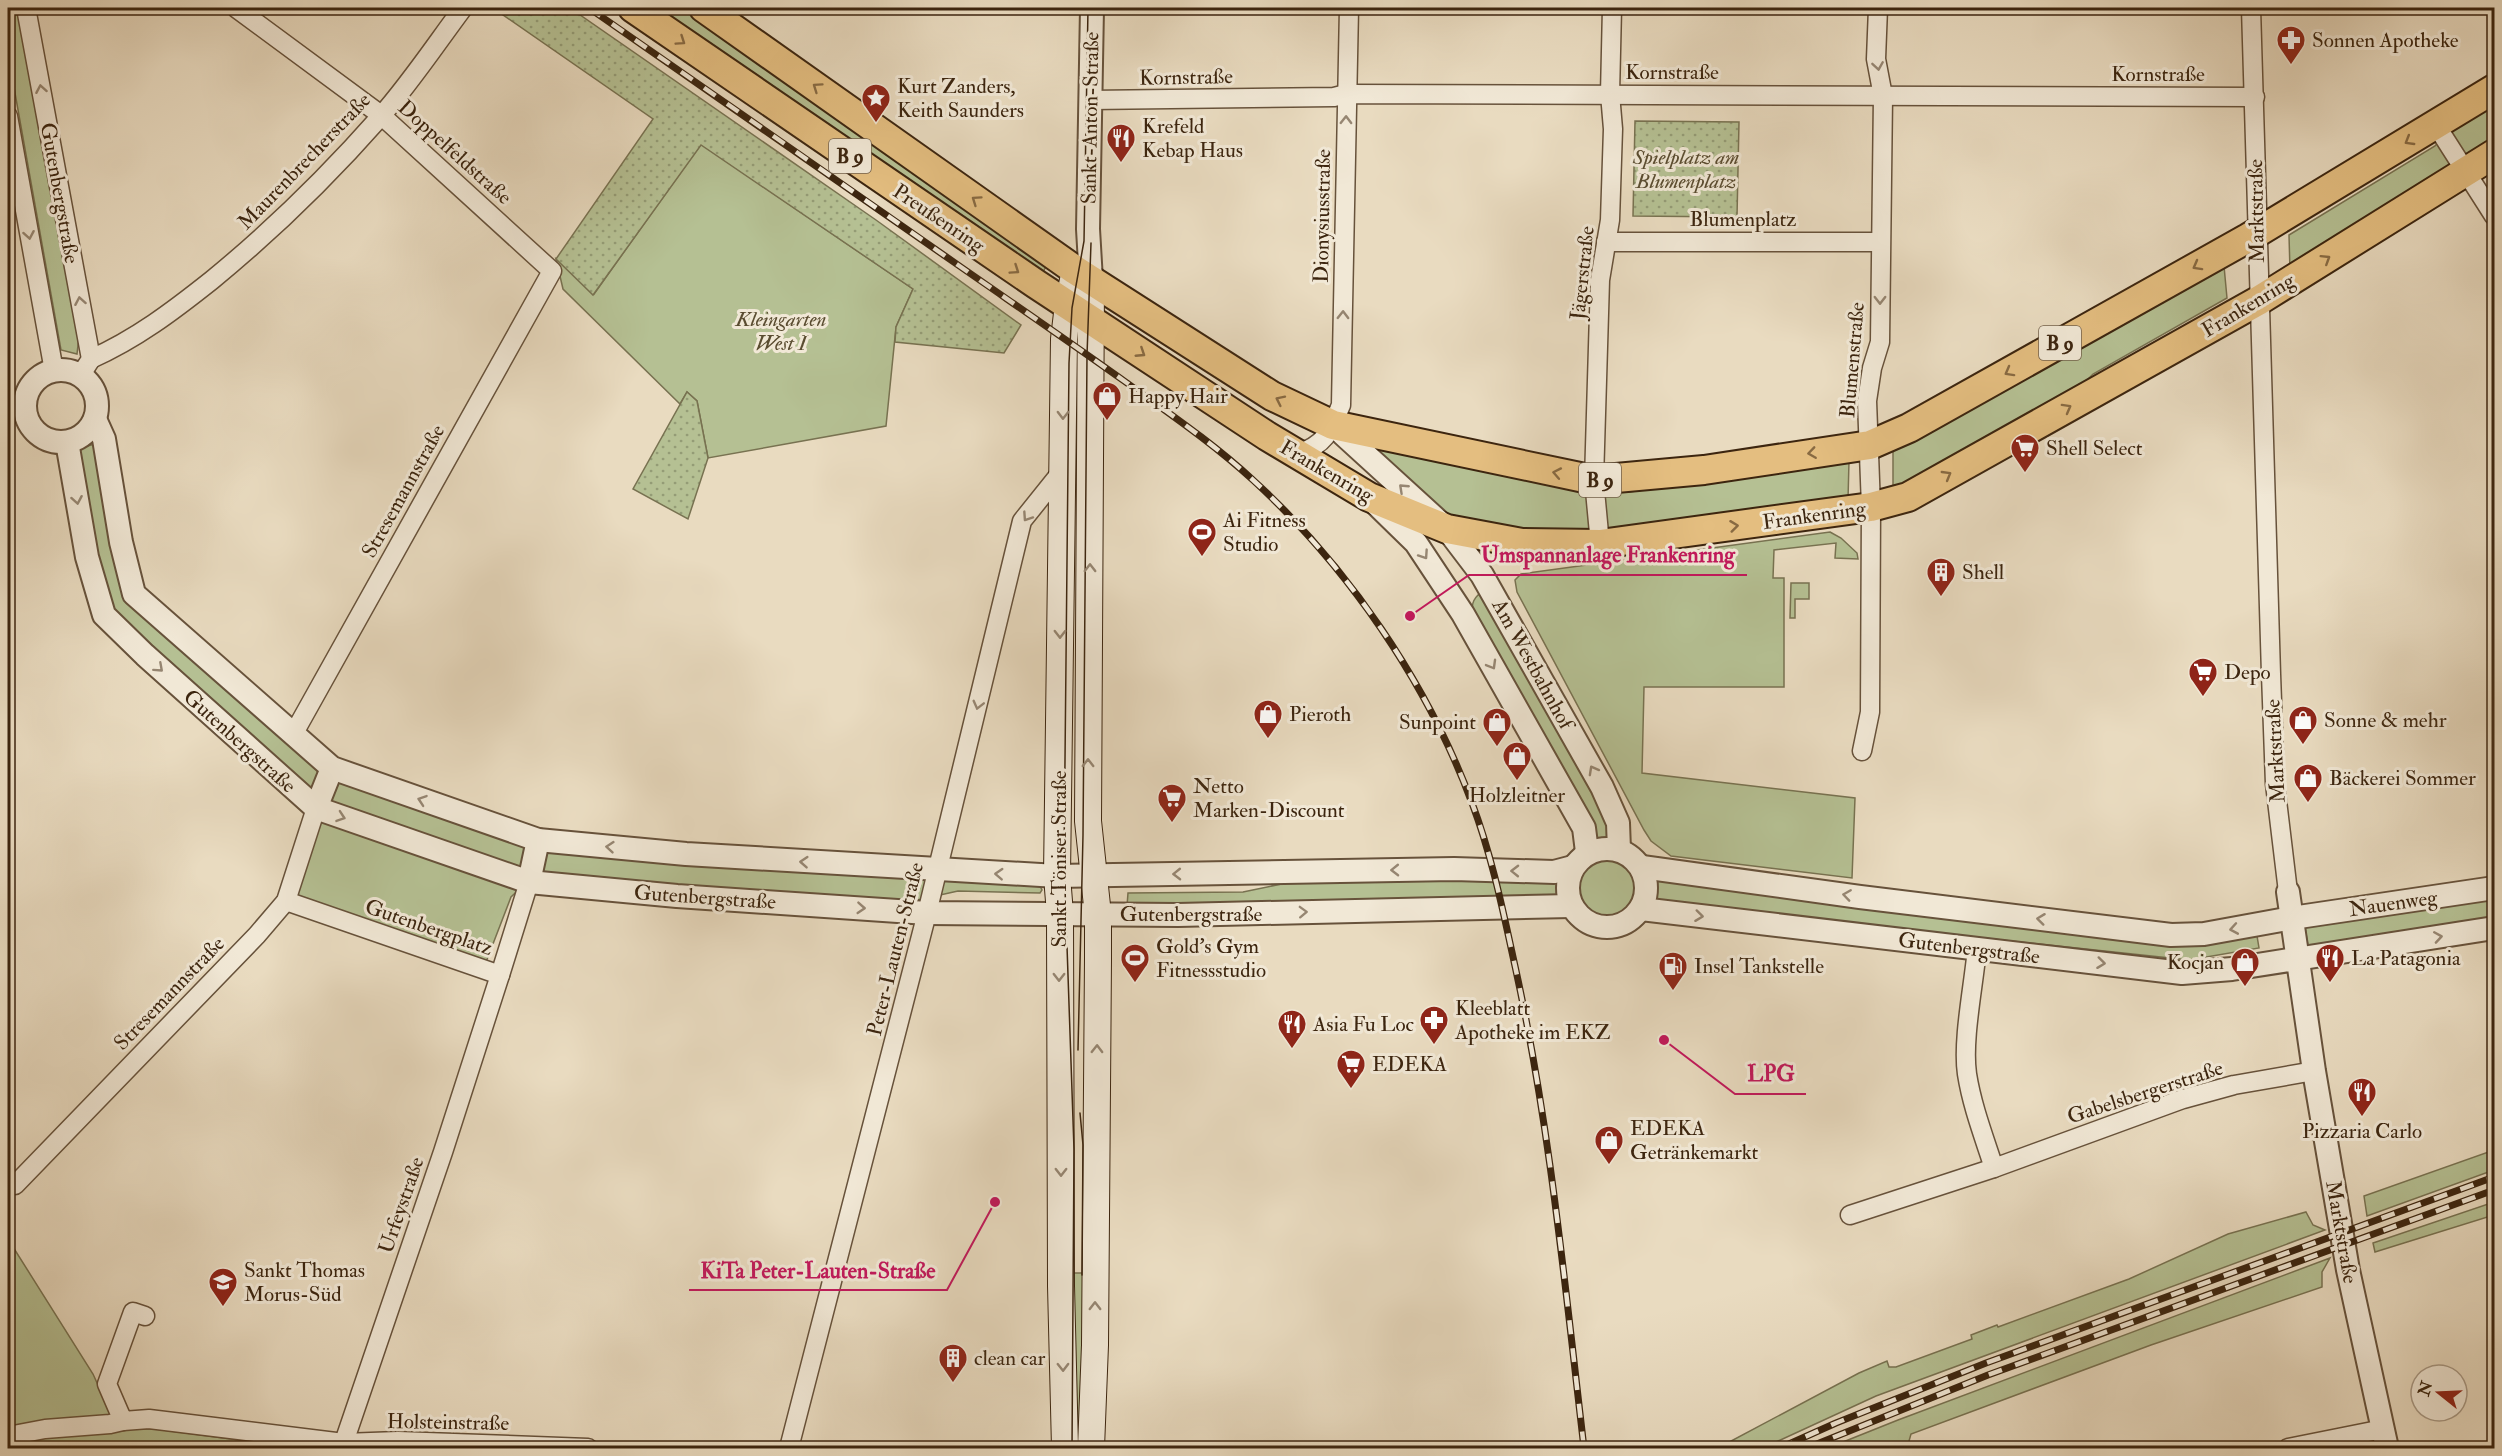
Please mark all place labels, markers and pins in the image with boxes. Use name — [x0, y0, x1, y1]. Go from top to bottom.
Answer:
pharmacy icon: Sonnen Apotheke — [2275, 24, 2307, 66]
place label: Sonnen Apotheke — [2312, 27, 2459, 54]
place label: Kurt Zanders, Keith Saunders — [897, 73, 1024, 124]
place icon: Kurt Zanders, Keith Saunders — [860, 82, 892, 124]
place label: Krefeld Kebap Haus — [1142, 113, 1243, 164]
restaurant icon: Krefeld Kebap Haus — [1105, 122, 1137, 164]
shop icon: Happy Hair — [1091, 380, 1123, 422]
place label: Happy Hair — [1128, 383, 1228, 410]
supermarket icon: Shell Select — [2009, 432, 2041, 474]
place label: Shell Select — [2046, 435, 2143, 462]
place label: Ai Fitness Studio — [1222, 507, 1306, 558]
sports icon: Ai Fitness Studio — [1186, 516, 1218, 558]
callout: Umspannanlage Frankenring — [1469, 535, 1747, 575]
building icon: Shell — [1925, 556, 1957, 598]
place label: Shell — [1962, 559, 2005, 586]
supermarket icon: Depo — [2187, 656, 2219, 698]
place label: Depo — [2224, 659, 2271, 686]
shop icon: Pieroth — [1252, 698, 1284, 740]
place label: Pieroth — [1289, 701, 1351, 728]
shop icon: Sonne & mehr — [2287, 704, 2319, 746]
shop icon: Sunpoint — [1481, 706, 1513, 748]
place label: Sonne & mehr — [2324, 707, 2447, 734]
place label: Sunpoint — [1399, 709, 1476, 736]
shop icon: Holzleitner — [1501, 740, 1533, 782]
shop icon: Bäckerei Sommer — [2292, 762, 2324, 804]
place label: Bäckerei Sommer — [2329, 765, 2476, 792]
place label: Netto Marken-Discount — [1193, 773, 1345, 824]
supermarket icon: Netto Marken-Discount — [1156, 782, 1188, 824]
place label: Holzleitner — [1469, 782, 1565, 809]
place label: Gold's Gym Fitnessstudio — [1156, 933, 1266, 984]
sports icon: Gold's Gym Fitnessstudio — [1119, 942, 1151, 984]
restaurant icon: La Patagonia — [2314, 942, 2346, 984]
place label: La Patagonia — [2351, 945, 2461, 972]
shop icon: Kocjan — [2229, 946, 2261, 988]
place label: Kocjan — [2167, 949, 2224, 976]
fuel station icon: Insel Tankstelle — [1657, 950, 1689, 992]
place label: Insel Tankstelle — [1694, 953, 1824, 980]
place label: Kleeblatt Apotheke im EKZ — [1454, 995, 1611, 1046]
pharmacy icon: Kleeblatt Apotheke im EKZ — [1418, 1004, 1450, 1046]
restaurant icon: Asia Fu Loc — [1276, 1008, 1308, 1050]
place label: Asia Fu Loc — [1312, 1011, 1415, 1038]
supermarket icon: EDEKA — [1335, 1048, 1367, 1090]
place label: EDEKA — [1372, 1051, 1447, 1078]
callout: LPG — [1735, 1054, 1806, 1094]
restaurant icon: Pizzaria Carlo — [2346, 1076, 2378, 1118]
place label: EDEKA Getränkemarkt — [1630, 1115, 1759, 1166]
place label: Pizzaria Carlo — [2302, 1118, 2422, 1145]
shop icon: EDEKA Getränkemarkt — [1593, 1124, 1625, 1166]
callout: KiTa Peter-Lauten-Straße — [689, 1250, 947, 1290]
place label: Sankt Thomas Morus-Süd — [244, 1257, 365, 1308]
school or university icon: Sankt Thomas Morus-Süd — [207, 1266, 239, 1308]
building icon: clean car — [937, 1342, 969, 1384]
place label: clean car — [974, 1345, 1046, 1372]

